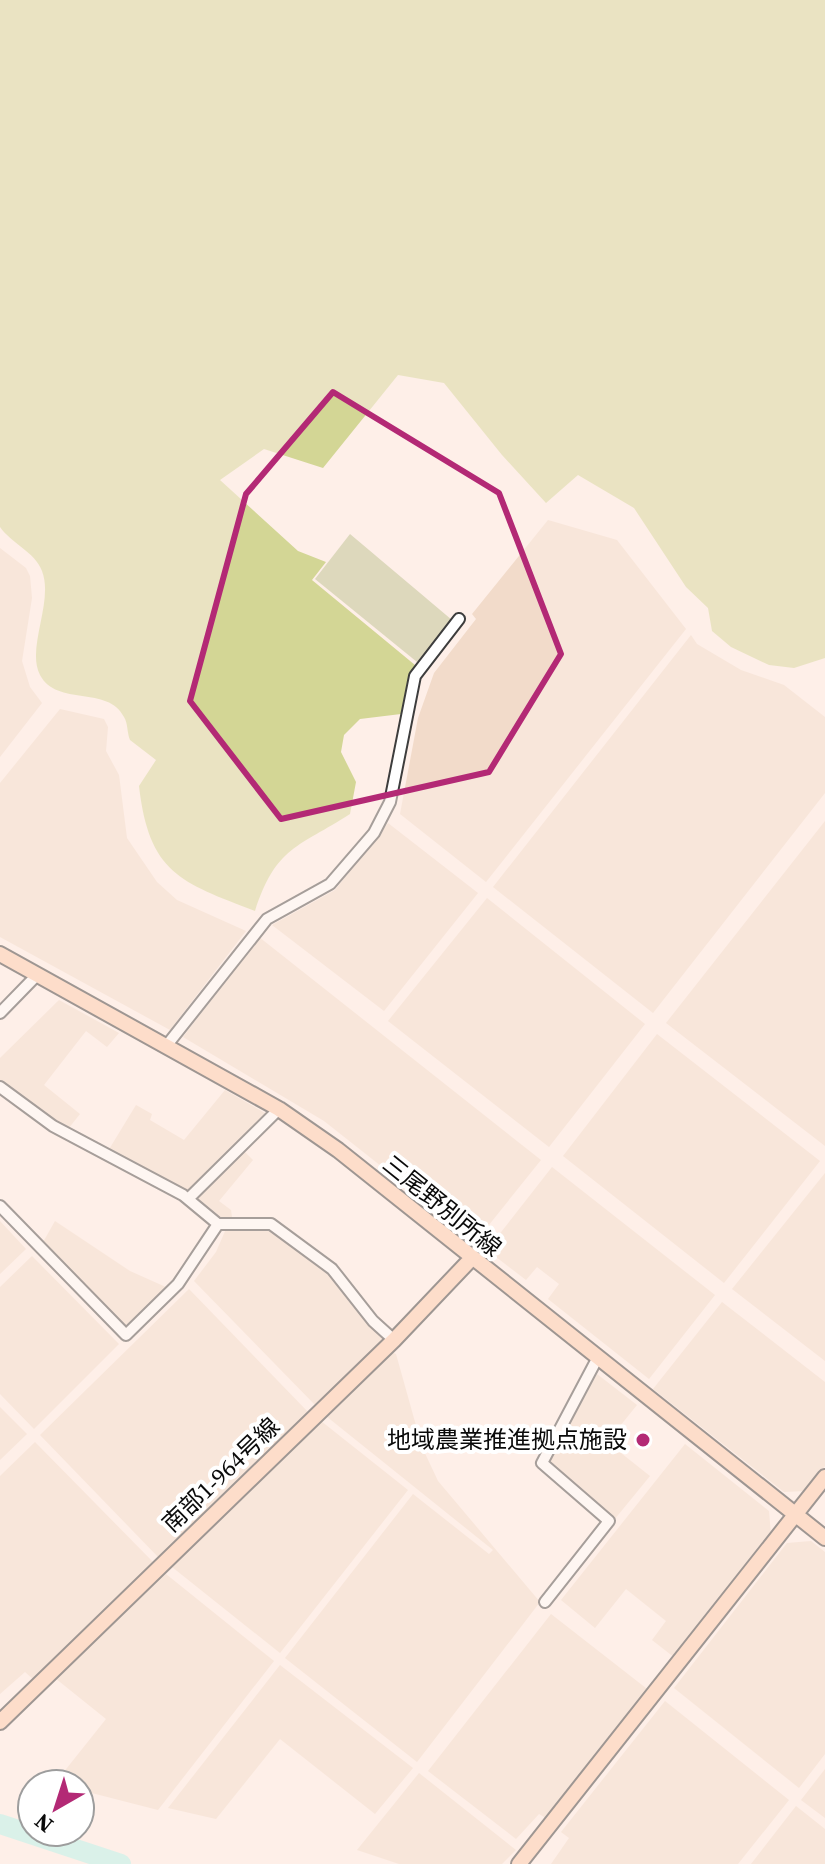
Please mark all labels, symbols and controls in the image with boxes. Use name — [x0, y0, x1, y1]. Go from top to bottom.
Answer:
street label: 三尾野別所線 — [376, 1147, 509, 1264]
street label: 南部1-964号線 — [155, 1410, 287, 1539]
place label: 地域農業推進拠点施設 — [387, 1423, 627, 1456]
marker: 地域農業推進拠点施設 — [634, 1431, 652, 1449]
north arrow — [16, 1768, 96, 1848]
text: N — [28, 1807, 59, 1840]

